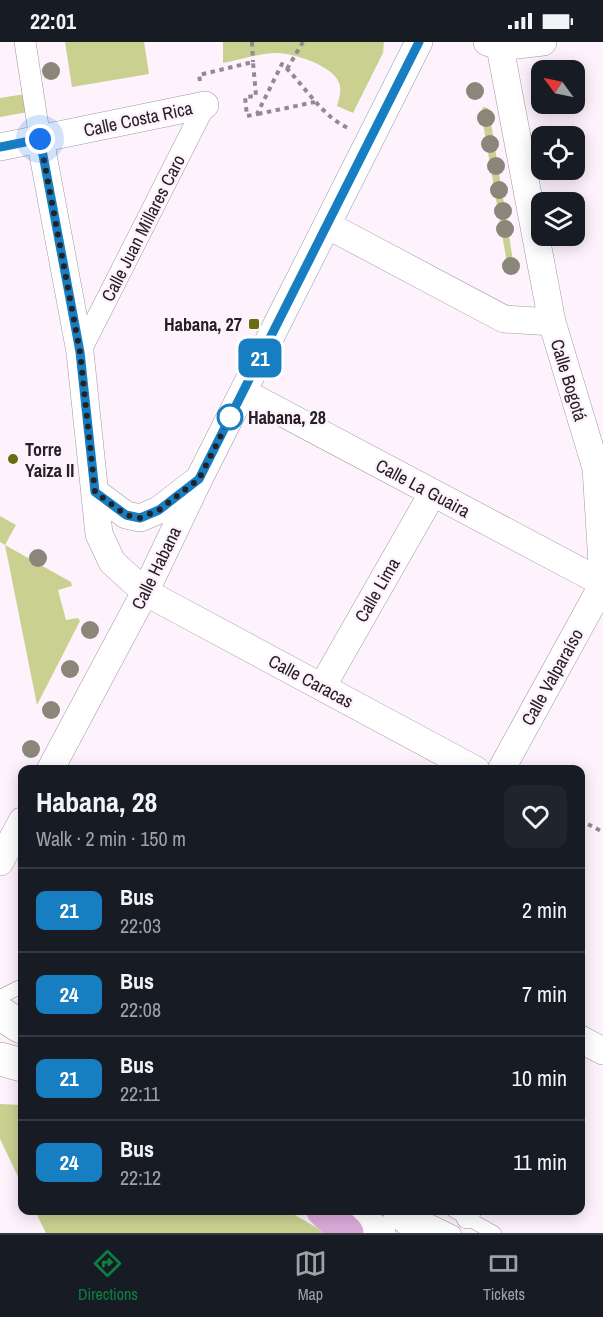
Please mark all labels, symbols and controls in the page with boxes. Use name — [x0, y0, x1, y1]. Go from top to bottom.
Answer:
text: 22:01 — [30, 6, 76, 36]
north arrow — [531, 60, 585, 114]
map controls — [531, 60, 585, 246]
street label: Calle Costa Rica — [81, 95, 195, 143]
your location — [25, 124, 55, 154]
button: locate — [531, 126, 585, 180]
street label: Calle Juan Millares Caro — [95, 150, 191, 306]
button: layers — [531, 192, 585, 246]
place label: Habana, 27 — [164, 312, 242, 337]
marker: Habana, 27 — [247, 317, 261, 331]
street label: Calle Bogotá — [545, 336, 593, 424]
line badge: 21 — [233, 338, 287, 378]
text: 21 — [250, 344, 270, 373]
marker: Habana, 28 — [217, 404, 243, 430]
place label: Habana, 28 — [248, 405, 326, 430]
place label: Torre Yaiza II — [25, 437, 74, 483]
marker: Torre Yaiza II — [6, 452, 20, 466]
street label: Calle La Guaira — [371, 453, 475, 523]
street label: Calle Habana — [125, 522, 187, 614]
street label: Calle Lima — [349, 553, 405, 627]
street label: Calle Valparaíso — [515, 624, 589, 730]
street label: Calle Caracas — [264, 648, 358, 714]
text: Habana, 28 — [36, 783, 157, 821]
button: heart — [504, 785, 567, 848]
text: Walk · 2 min · 150 m — [36, 825, 186, 852]
text: Bus — [120, 882, 154, 912]
text: 2 min — [522, 895, 567, 925]
text: 21 — [59, 896, 79, 925]
text: 22:03 — [120, 912, 161, 939]
text: Bus — [120, 966, 154, 996]
text: 7 min — [522, 979, 567, 1009]
text: 24 — [59, 980, 79, 1009]
text: 22:08 — [120, 996, 161, 1023]
text: Bus — [120, 1050, 154, 1080]
text: 10 min — [512, 1063, 567, 1093]
text: 21 — [59, 1064, 79, 1093]
text: 22:11 — [120, 1080, 160, 1107]
text: Bus — [120, 1134, 154, 1164]
text: 11 min — [513, 1147, 567, 1177]
text: 24 — [59, 1148, 79, 1177]
text: 22:12 — [120, 1164, 161, 1191]
tab: Directions — [78, 1247, 138, 1305]
tab: Map — [294, 1247, 327, 1305]
tab: Tickets — [483, 1247, 525, 1305]

